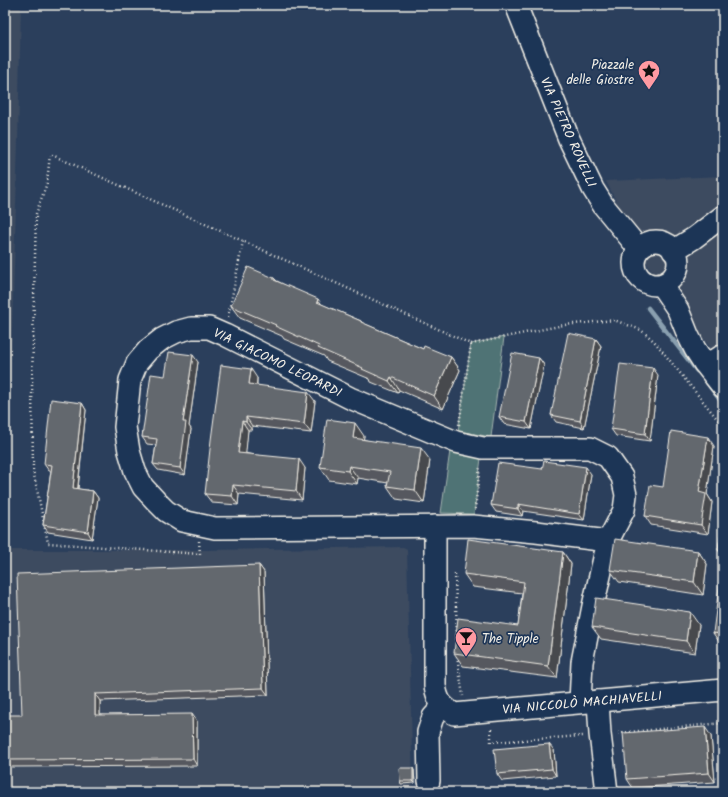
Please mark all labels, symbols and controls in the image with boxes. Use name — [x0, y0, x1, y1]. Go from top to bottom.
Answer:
place label: Piazzale delle Giostre — [567, 55, 634, 91]
place icon: Piazzale delle Giostre — [636, 58, 662, 91]
street label: VIA PIETRO ROVELLI — [534, 74, 601, 191]
street label: VIA GIACOMO LEOPARDI — [209, 323, 345, 404]
bar icon: The Tipple — [453, 625, 479, 658]
place label: The Tipple — [482, 629, 539, 650]
street label: VIA NICCOLÒ MACHIAVELLI — [501, 686, 663, 721]

